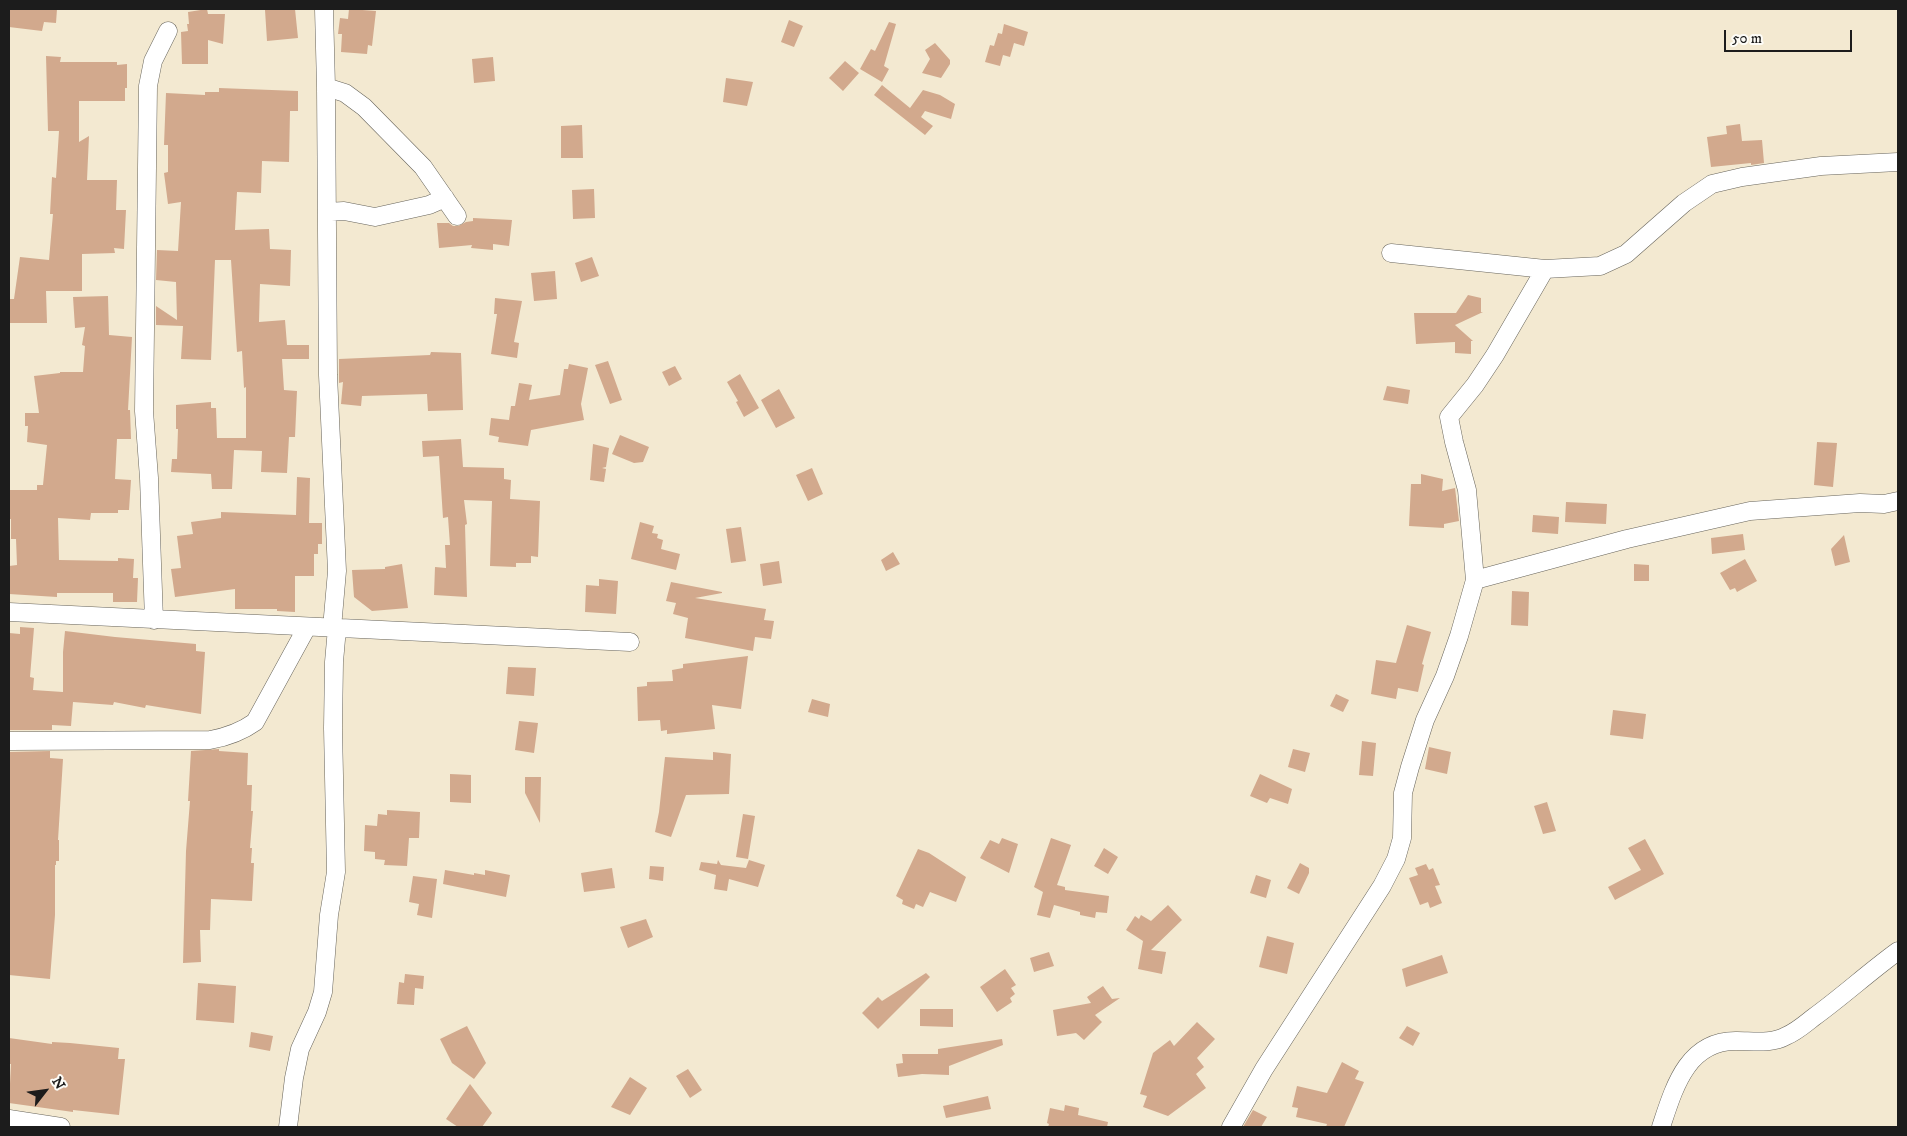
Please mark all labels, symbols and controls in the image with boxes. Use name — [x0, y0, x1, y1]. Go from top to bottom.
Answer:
scale bar — [1727, 20, 1854, 52]
text: 50 m — [1732, 29, 1762, 48]
north arrow — [20, 1066, 70, 1116]
text: N — [47, 1074, 69, 1093]

